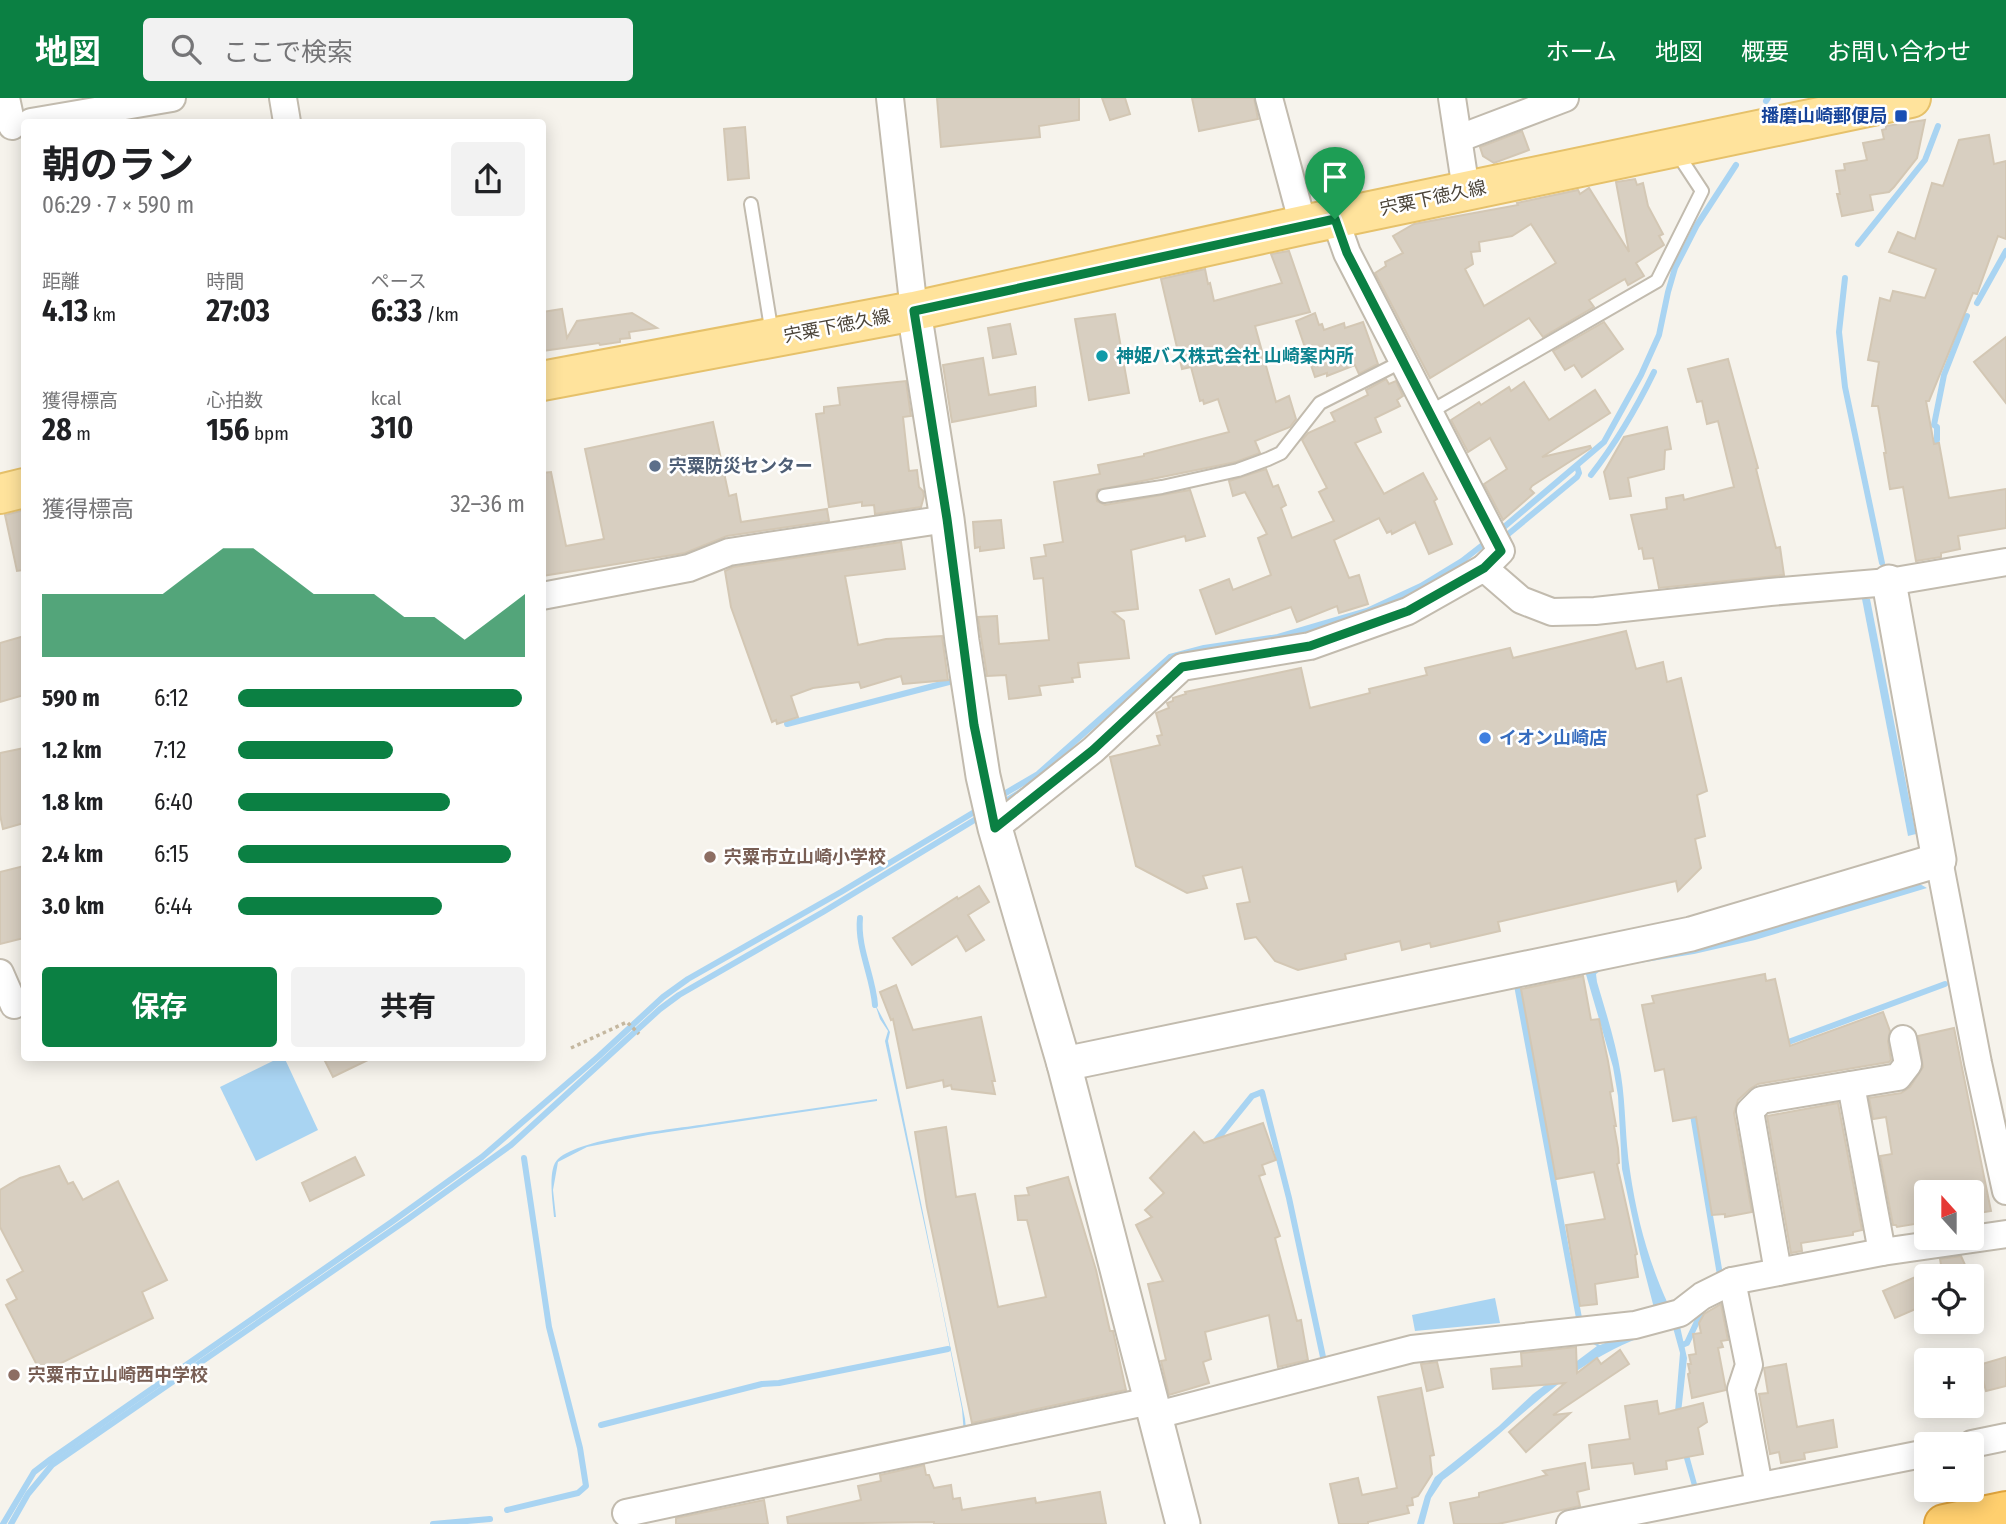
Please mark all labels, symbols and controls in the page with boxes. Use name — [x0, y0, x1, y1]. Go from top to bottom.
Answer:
search box — [143, 18, 633, 81]
icon: search — [167, 30, 205, 68]
text: 地図 — [35, 32, 101, 72]
text: ここで検索 — [223, 37, 353, 68]
text: ホーム — [1546, 38, 1617, 66]
text: 地図 — [1655, 38, 1703, 66]
text: 概要 — [1741, 38, 1789, 66]
text: お問い合わせ — [1827, 38, 1971, 66]
place label: 播磨山崎郵便局 — [1761, 105, 1887, 127]
marker: 播磨山崎郵便局 — [1893, 108, 1909, 124]
text: 朝のラン — [42, 142, 194, 188]
button: share — [451, 142, 525, 216]
pin — [1305, 147, 1365, 219]
icon: arrive — [1316, 158, 1354, 196]
street label: 宍粟下徳久線 — [1378, 176, 1488, 220]
text: 06:29 · 7 × 590 m — [42, 191, 194, 219]
text: 距離 — [42, 270, 80, 293]
text: 時間 — [206, 270, 244, 293]
text: ペース — [371, 270, 427, 293]
text: 4.13 — [42, 293, 88, 329]
text: 27:03 — [206, 293, 270, 329]
text: 6:33 — [371, 293, 422, 329]
text: km — [88, 303, 116, 326]
text: /km — [422, 303, 459, 326]
street label: 宍粟下徳久線 — [782, 305, 892, 347]
place label: 神姫バス株式会社 山崎案内所 — [1116, 345, 1354, 367]
marker: 神姫バス株式会社 山崎案内所 — [1094, 348, 1110, 364]
text: kcal — [371, 387, 401, 410]
text: 獲得標高 — [42, 389, 118, 412]
text: 心拍数 — [206, 389, 263, 412]
text: 310 — [371, 410, 413, 446]
text: 28 — [42, 412, 72, 448]
text: 156 — [206, 412, 249, 448]
text: m — [72, 422, 91, 445]
text: bpm — [249, 422, 289, 445]
place label: 宍粟防災センター — [669, 455, 813, 477]
marker: 宍粟防災センター — [647, 458, 663, 474]
text: 32–36 m — [450, 490, 525, 518]
text: 獲得標高 — [42, 495, 134, 523]
text: 590 m — [42, 684, 100, 712]
text: 6:12 — [154, 684, 188, 712]
place label: イオン山崎店 — [1499, 727, 1607, 749]
marker: イオン山崎店 — [1477, 730, 1493, 746]
text: 1.2 km — [42, 736, 102, 764]
text: 7:12 — [154, 736, 186, 764]
text: 1.8 km — [42, 788, 103, 816]
text: 6:40 — [154, 788, 193, 816]
text: 2.4 km — [42, 840, 103, 868]
text: 6:15 — [154, 840, 189, 868]
place label: 宍粟市立山崎小学校 — [724, 846, 886, 868]
marker: 宍粟市立山崎小学校 — [702, 849, 718, 865]
text: 3.0 km — [42, 892, 104, 920]
text: 6:44 — [154, 892, 192, 920]
button: 保存 — [42, 967, 277, 1047]
button: 共有 — [291, 967, 525, 1047]
north arrow — [1914, 1180, 1984, 1250]
map controls — [1914, 1180, 1984, 1502]
button: locate — [1914, 1264, 1984, 1334]
button: + — [1914, 1348, 1984, 1418]
place label: 宍粟市立山崎西中学校 — [28, 1364, 208, 1386]
marker: 宍粟市立山崎西中学校 — [6, 1367, 22, 1383]
button: − — [1914, 1432, 1984, 1502]

